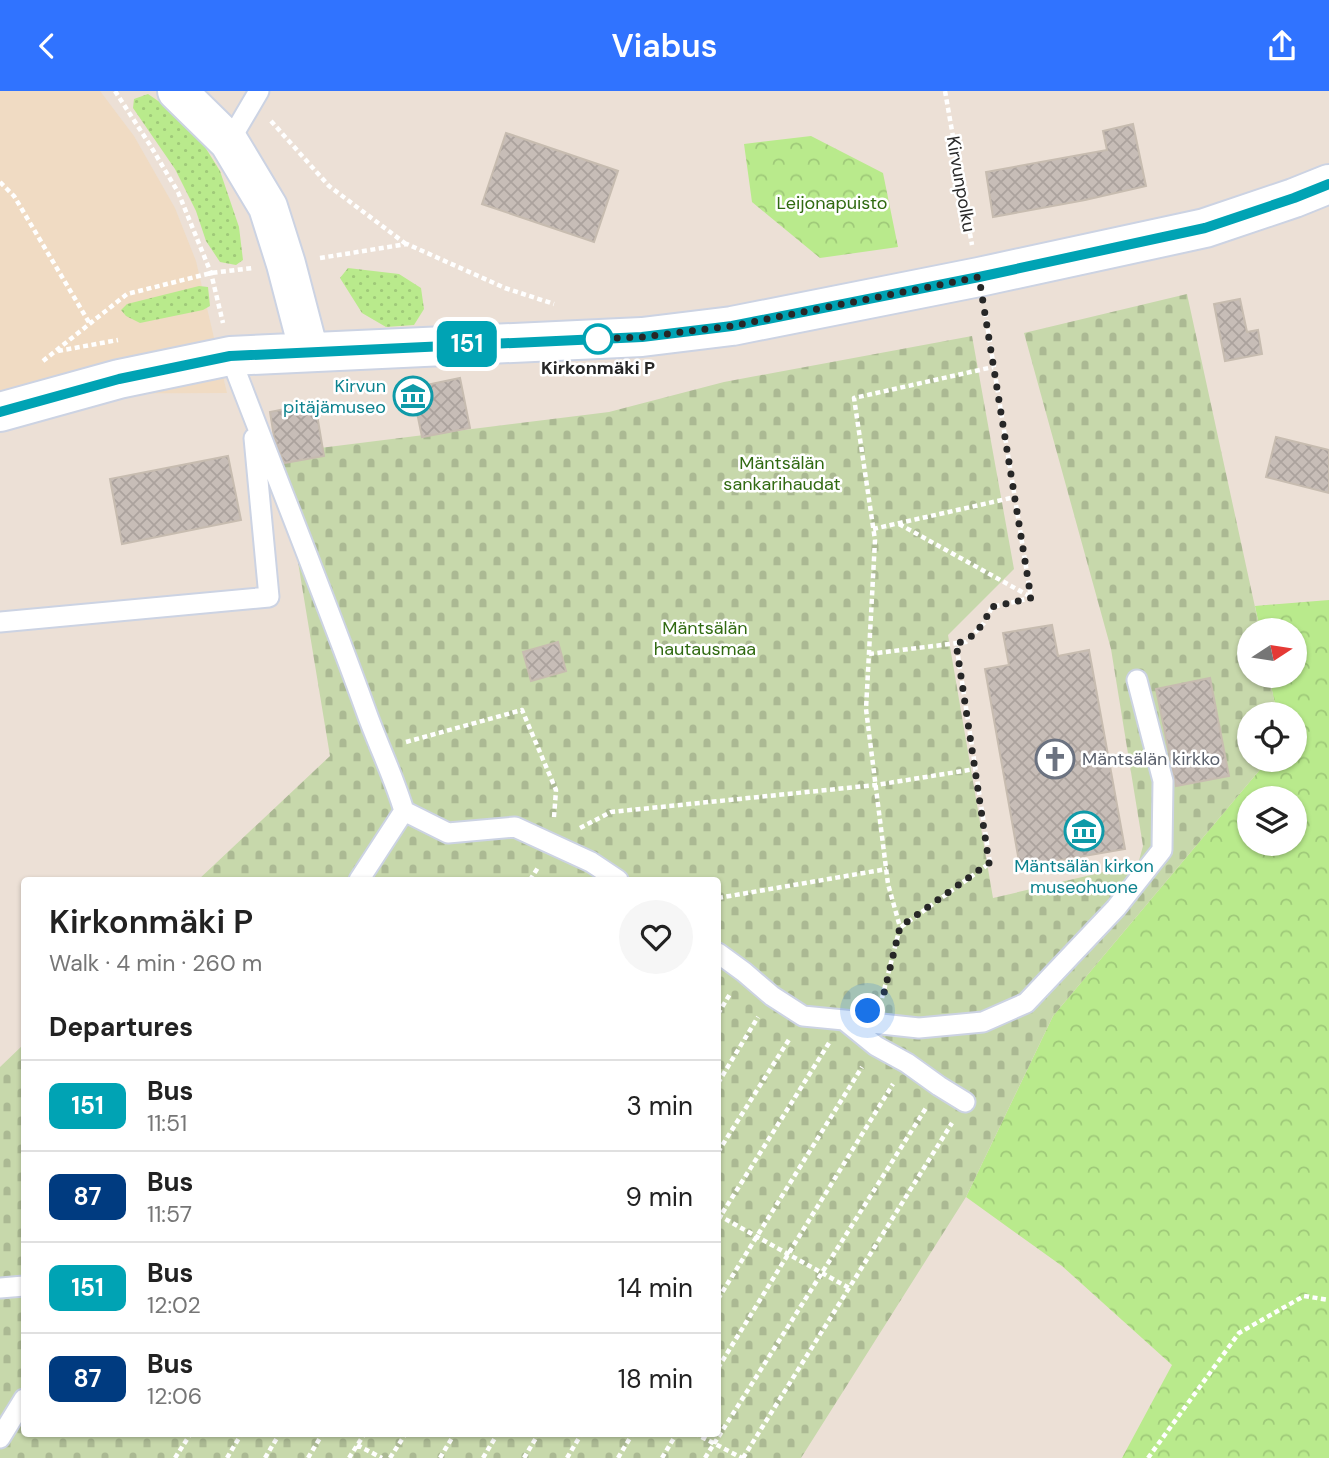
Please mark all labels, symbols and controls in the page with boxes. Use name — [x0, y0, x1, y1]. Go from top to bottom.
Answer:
text: Viabus — [612, 25, 717, 67]
icon: back — [28, 27, 66, 65]
icon: share — [1263, 27, 1301, 65]
street label: Kirvunpolku — [941, 134, 981, 234]
park label: Leijonapuisto — [777, 191, 887, 215]
line badge: 151 — [427, 321, 507, 367]
marker: Kirkonmäki P — [583, 324, 613, 354]
text: 151 — [451, 328, 483, 359]
place label: Kirkonmäki P — [541, 356, 655, 380]
place label: Kirvun pitäjämuseo — [283, 374, 386, 419]
museum icon: Kirvun pitäjämuseo — [392, 375, 434, 417]
park label: Mäntsälän sankarihaudat — [723, 451, 841, 496]
park label: Mäntsälän hautausmaa — [654, 616, 756, 661]
north arrow — [1237, 618, 1307, 688]
map controls — [1237, 618, 1307, 856]
button: locate — [1237, 702, 1307, 772]
church icon: Mäntsälän kirkko — [1034, 738, 1076, 780]
place label: Mäntsälän kirkko — [1082, 747, 1220, 771]
button: layers — [1237, 786, 1307, 856]
museum icon: Mäntsälän kirkon museohuone — [1063, 810, 1105, 852]
place label: Mäntsälän kirkon museohuone — [1014, 854, 1154, 899]
text: Kirkonmäki P — [49, 900, 253, 943]
button: heart — [619, 900, 693, 974]
text: Walk · 4 min · 260 m — [49, 948, 262, 978]
your location — [850, 993, 885, 1028]
text: Departures — [49, 1010, 193, 1044]
text: Bus — [147, 1074, 193, 1108]
text: 3 min — [626, 1089, 693, 1123]
text: 151 — [71, 1090, 104, 1121]
text: 11:51 — [147, 1108, 187, 1138]
text: Bus — [147, 1165, 193, 1199]
text: 9 min — [625, 1180, 693, 1214]
text: 87 — [74, 1181, 101, 1212]
text: 11:57 — [147, 1199, 192, 1229]
text: Bus — [147, 1256, 193, 1290]
text: 14 min — [618, 1271, 693, 1305]
text: 151 — [71, 1272, 104, 1303]
text: 12:02 — [147, 1290, 201, 1320]
text: Bus — [147, 1347, 193, 1381]
text: 18 min — [618, 1362, 693, 1396]
text: 87 — [74, 1363, 101, 1394]
text: 12:06 — [147, 1381, 202, 1411]

